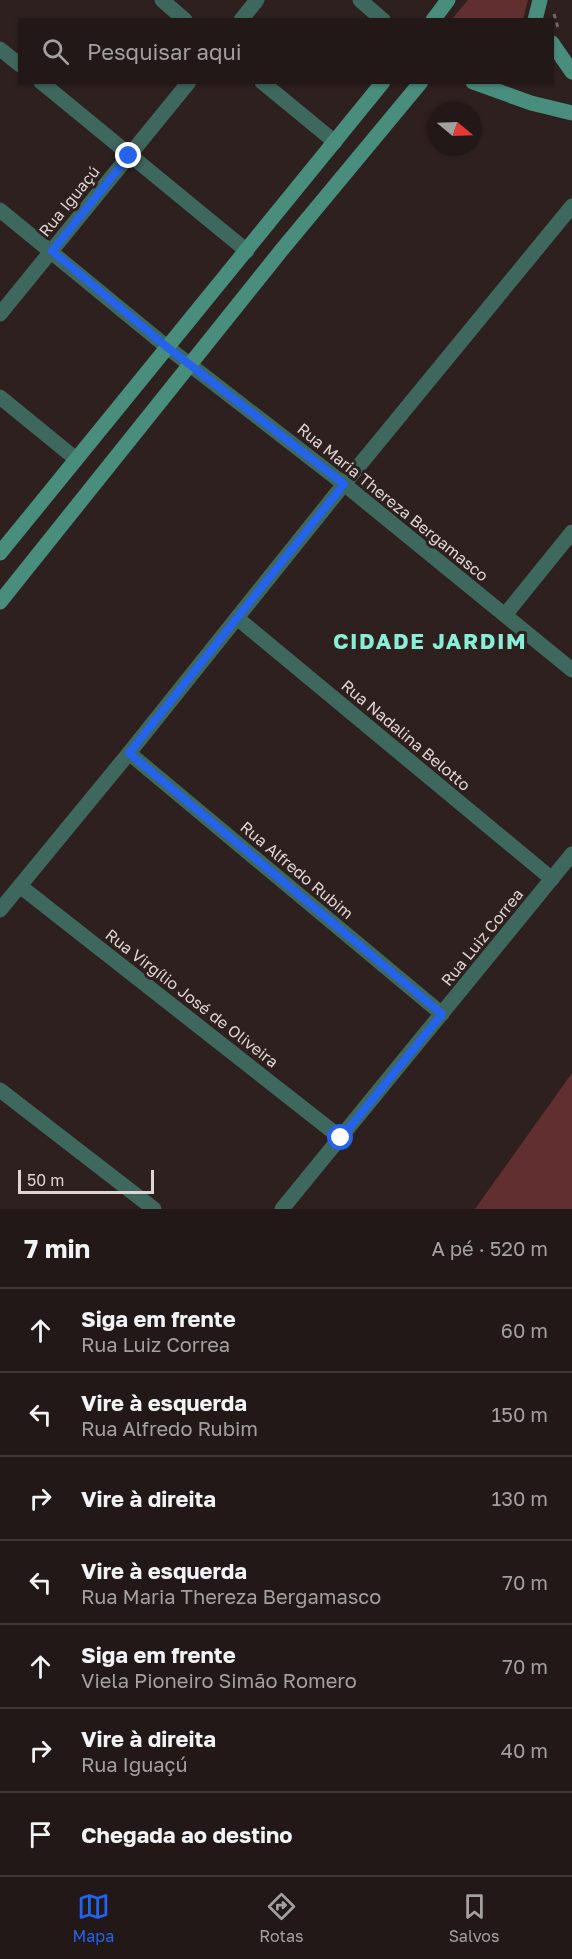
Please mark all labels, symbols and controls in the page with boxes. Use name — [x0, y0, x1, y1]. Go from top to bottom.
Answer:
search box — [18, 18, 554, 84]
icon: search — [39, 35, 72, 68]
text: Pesquisar aqui — [87, 38, 242, 65]
north arrow — [428, 102, 482, 156]
route end — [115, 142, 141, 168]
street label: Rua Iguaçú — [34, 162, 104, 240]
street label: Rua Maria Thereza Bergamasco — [293, 419, 493, 585]
district label: CIDADE JARDIM — [333, 627, 527, 654]
street label: Rua Nadalina Belotto — [337, 675, 475, 795]
street label: Rua Alfredo Rubim — [236, 817, 358, 923]
street label: Rua Luiz Correa — [437, 884, 527, 990]
street label: Rua Virgílio José de Oliveira — [102, 924, 282, 1072]
route start — [327, 1124, 353, 1150]
scale bar — [18, 1167, 154, 1194]
text: 50 m — [27, 1170, 64, 1190]
text: 7 min — [24, 1233, 90, 1264]
text: A pé · 520 m — [431, 1236, 548, 1260]
text: Siga em frente — [81, 1305, 236, 1332]
icon: ahead — [24, 1314, 57, 1347]
text: 60 m — [501, 1318, 548, 1342]
text: Rua Luiz Correa — [81, 1332, 230, 1356]
text: Vire à esquerda — [81, 1389, 247, 1416]
icon: left — [24, 1398, 57, 1431]
text: 150 m — [492, 1402, 548, 1426]
text: Rua Alfredo Rubim — [81, 1416, 258, 1440]
icon: right — [24, 1482, 57, 1515]
text: Vire à direita — [81, 1485, 216, 1512]
text: 130 m — [492, 1486, 548, 1510]
text: Vire à esquerda — [81, 1557, 247, 1584]
icon: left — [24, 1566, 57, 1599]
text: 70 m — [502, 1570, 548, 1594]
text: Rua Maria Thereza Bergamasco — [81, 1584, 381, 1608]
text: Siga em frente — [81, 1641, 236, 1668]
icon: ahead — [24, 1650, 57, 1683]
text: 70 m — [502, 1654, 548, 1678]
text: Viela Pioneiro Simão Romero — [81, 1668, 357, 1692]
text: Vire à direita — [81, 1725, 216, 1752]
icon: right — [24, 1734, 57, 1767]
text: 40 m — [501, 1738, 548, 1762]
text: Rua Iguaçú — [81, 1752, 188, 1776]
icon: arrive — [24, 1818, 57, 1851]
text: Chegada ao destino — [81, 1821, 293, 1848]
tab: Mapa — [73, 1890, 114, 1946]
tab: Rotas — [259, 1890, 304, 1946]
tab: Salvos — [449, 1890, 499, 1946]

